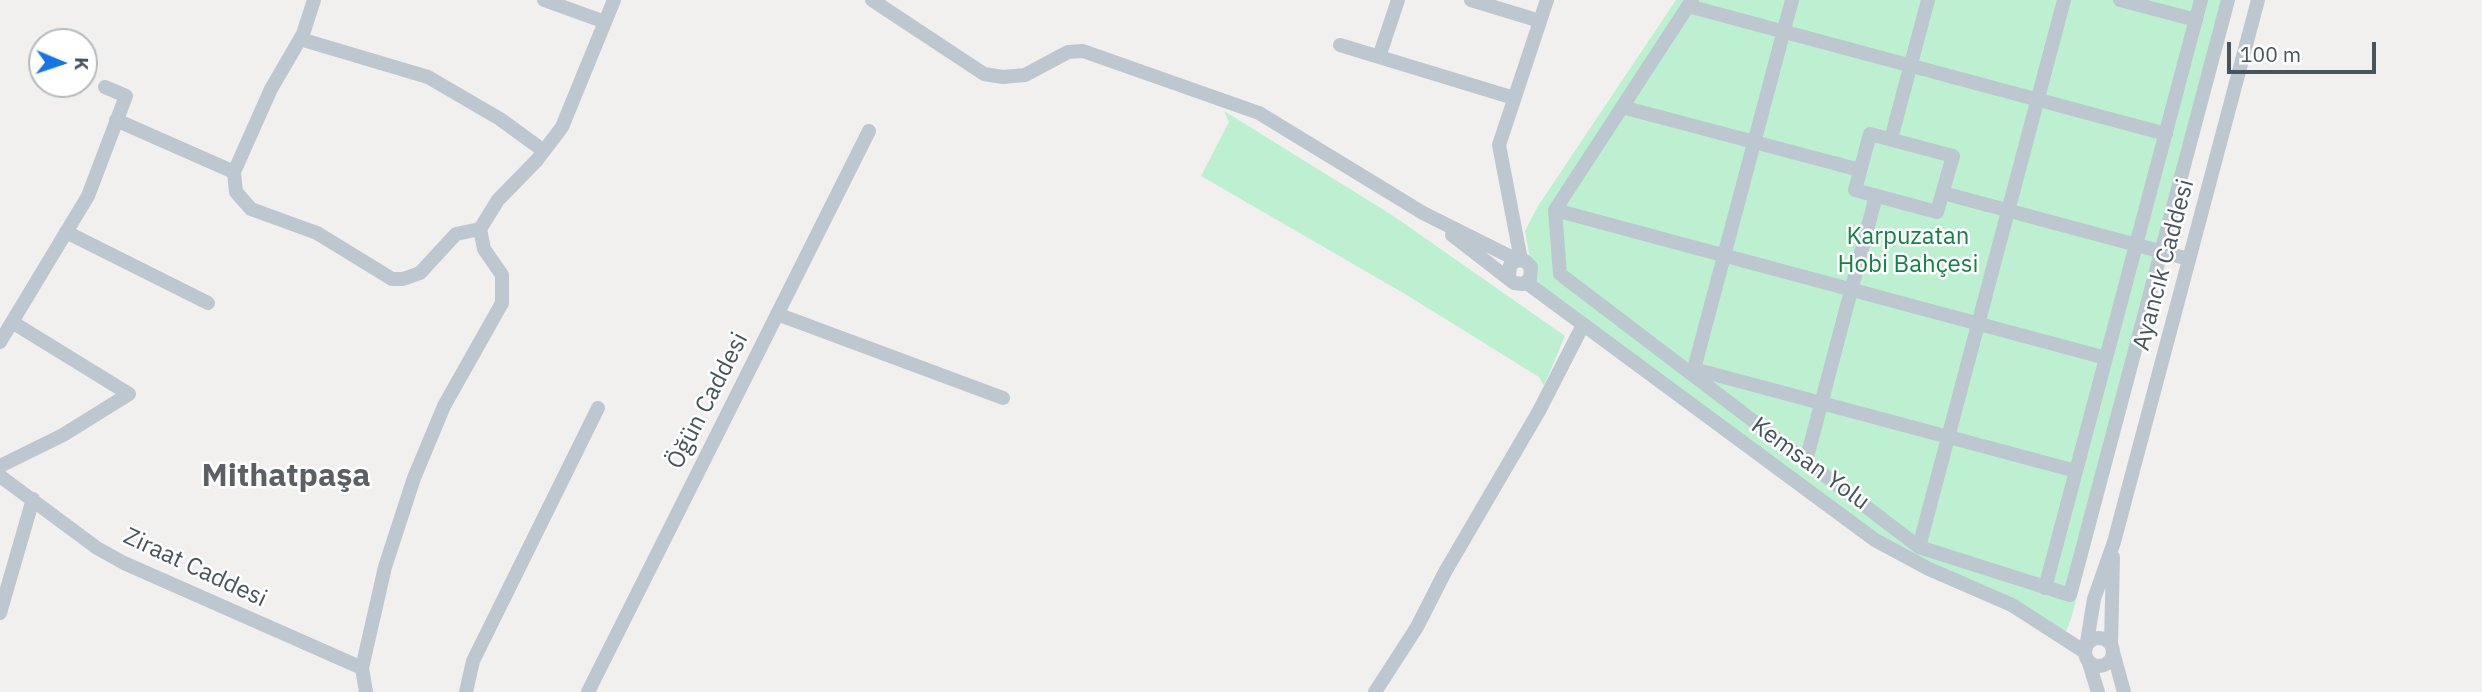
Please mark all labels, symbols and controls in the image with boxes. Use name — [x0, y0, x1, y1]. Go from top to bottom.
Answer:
north arrow — [28, 28, 98, 98]
scale bar — [2230, 28, 2379, 72]
text: 100 m — [2240, 40, 2301, 68]
text: K — [70, 57, 94, 71]
street label: Ayancık Caddesi — [2127, 176, 2201, 354]
park label: Karpuzatan Hobi Bahçesi — [1838, 223, 1978, 279]
street label: Öğün Caddesi — [661, 328, 755, 474]
street label: Kemsan Yolu — [1745, 411, 1875, 517]
district label: Mithatpaşa — [202, 458, 370, 496]
street label: Ziraat Caddesi — [119, 522, 271, 614]

